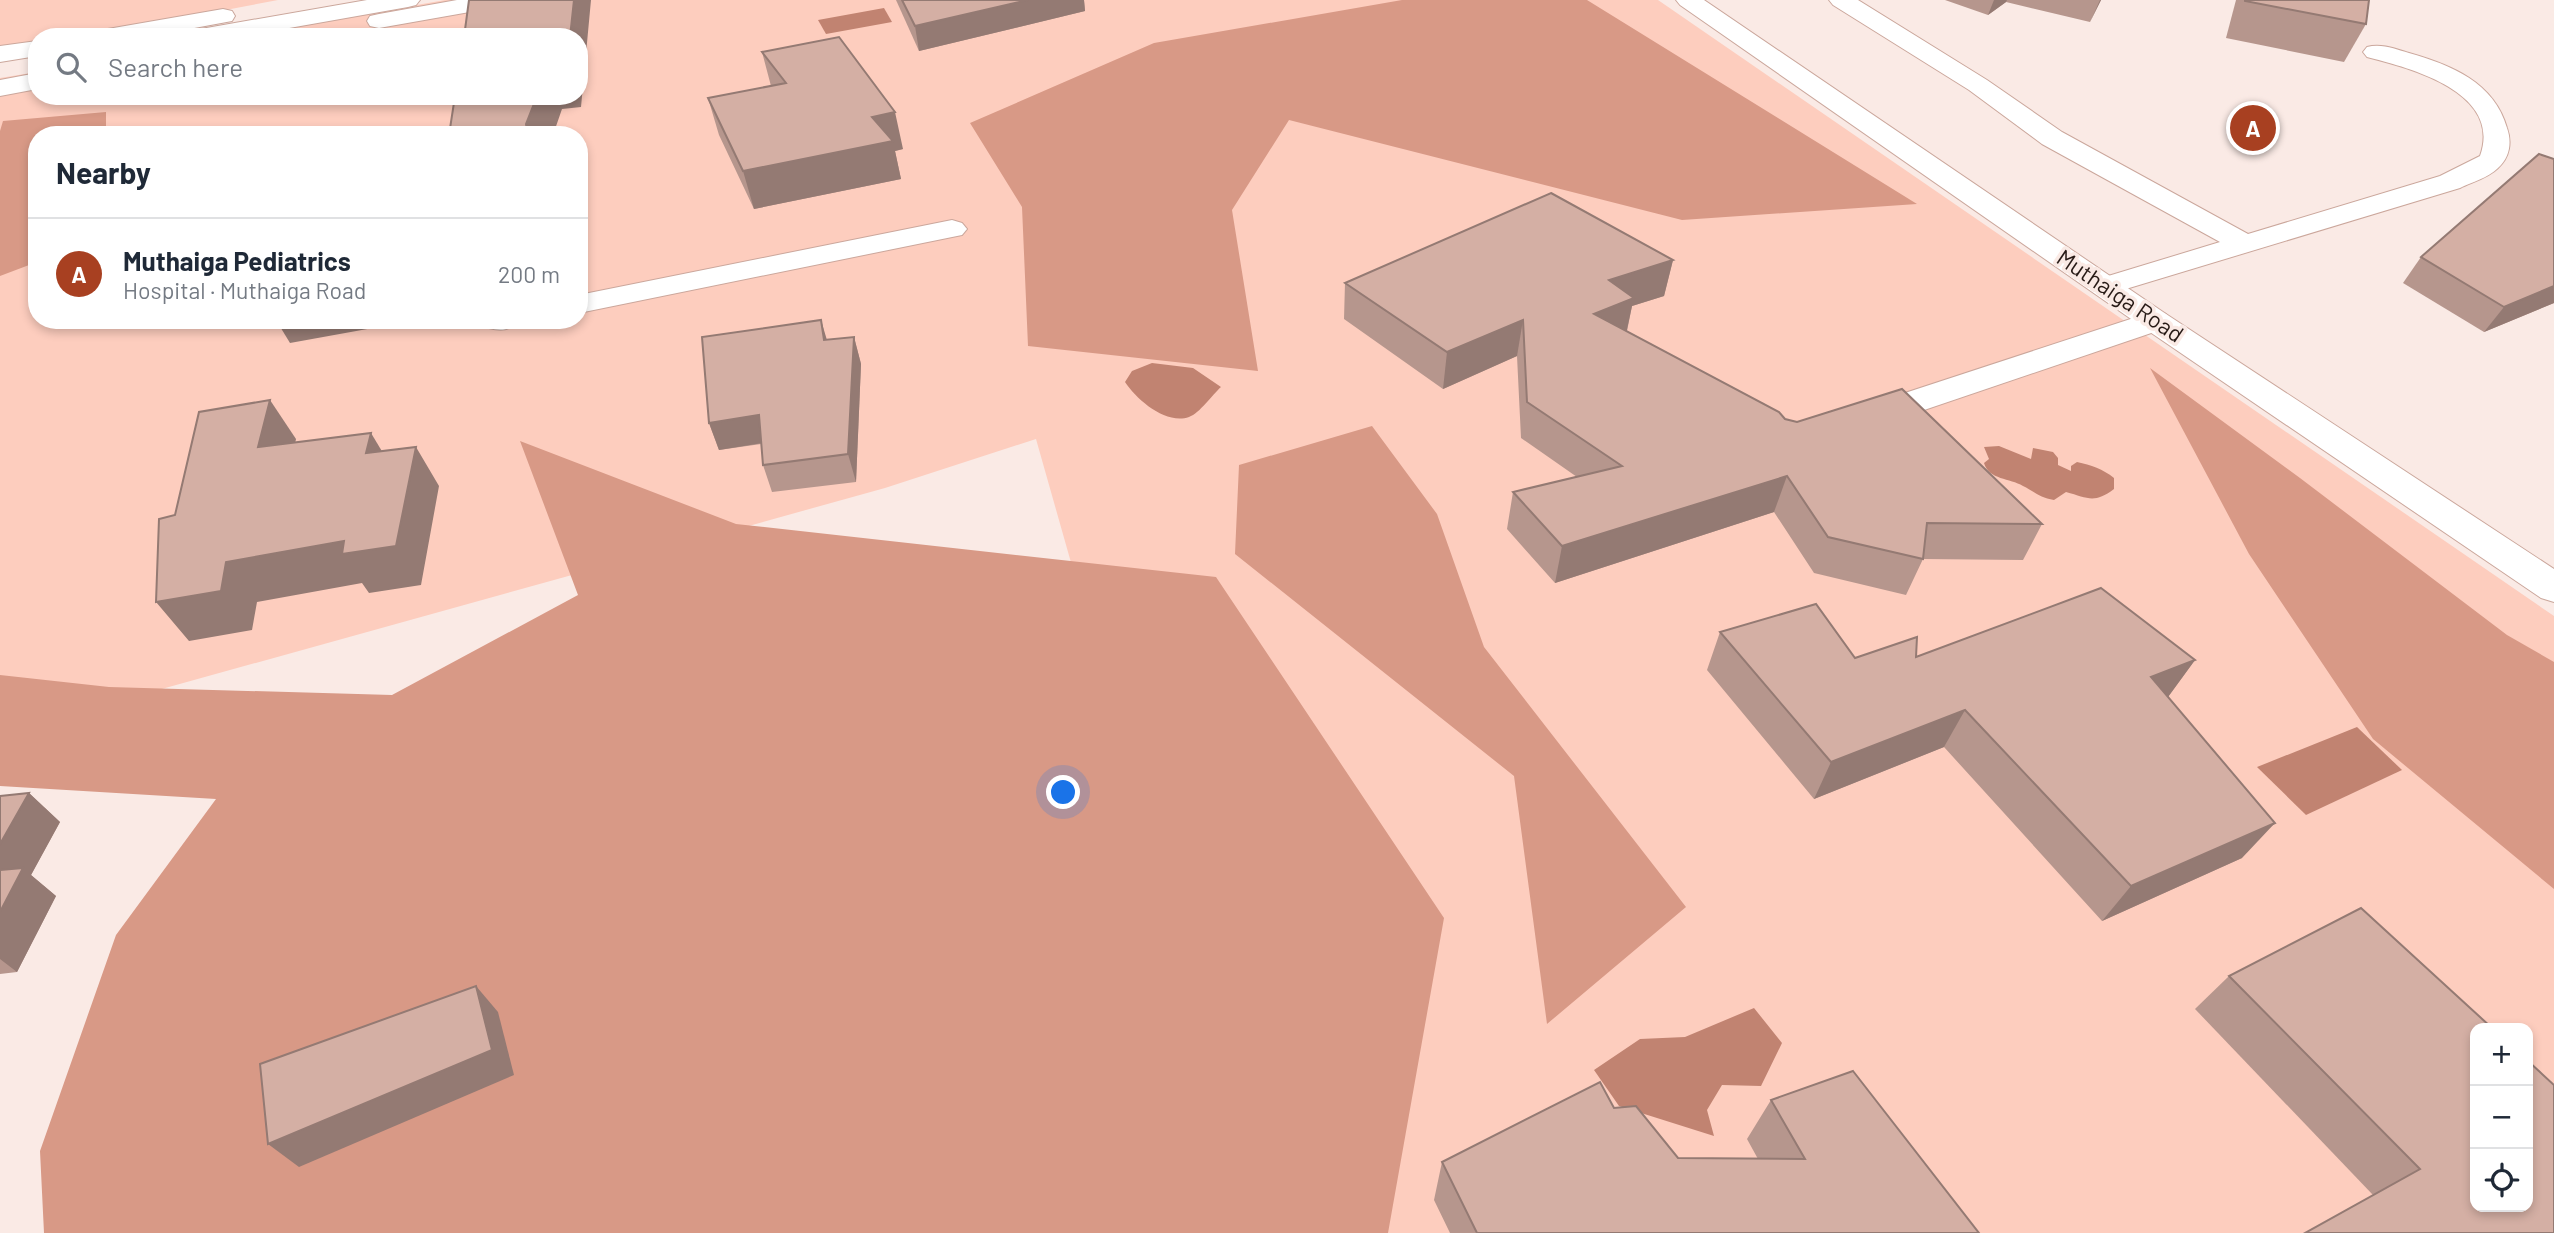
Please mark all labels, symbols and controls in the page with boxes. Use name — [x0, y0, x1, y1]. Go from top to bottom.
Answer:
search box — [28, 28, 588, 105]
icon: search — [52, 48, 90, 86]
text: Search here — [108, 51, 243, 82]
pin: A — [2230, 102, 2276, 154]
text: Nearby — [56, 154, 151, 190]
street label: Muthaiga Road — [2052, 243, 2189, 348]
text: Muthaiga Pediatrics — [123, 245, 351, 276]
text: A — [71, 260, 87, 288]
text: 200 m — [498, 260, 560, 288]
text: Hospital · Muthaiga Road — [123, 276, 366, 304]
your location — [1046, 775, 1080, 809]
map controls — [2470, 1023, 2533, 1212]
button: + — [2470, 1023, 2533, 1086]
button: − — [2470, 1086, 2533, 1149]
button: locate — [2470, 1149, 2533, 1212]

